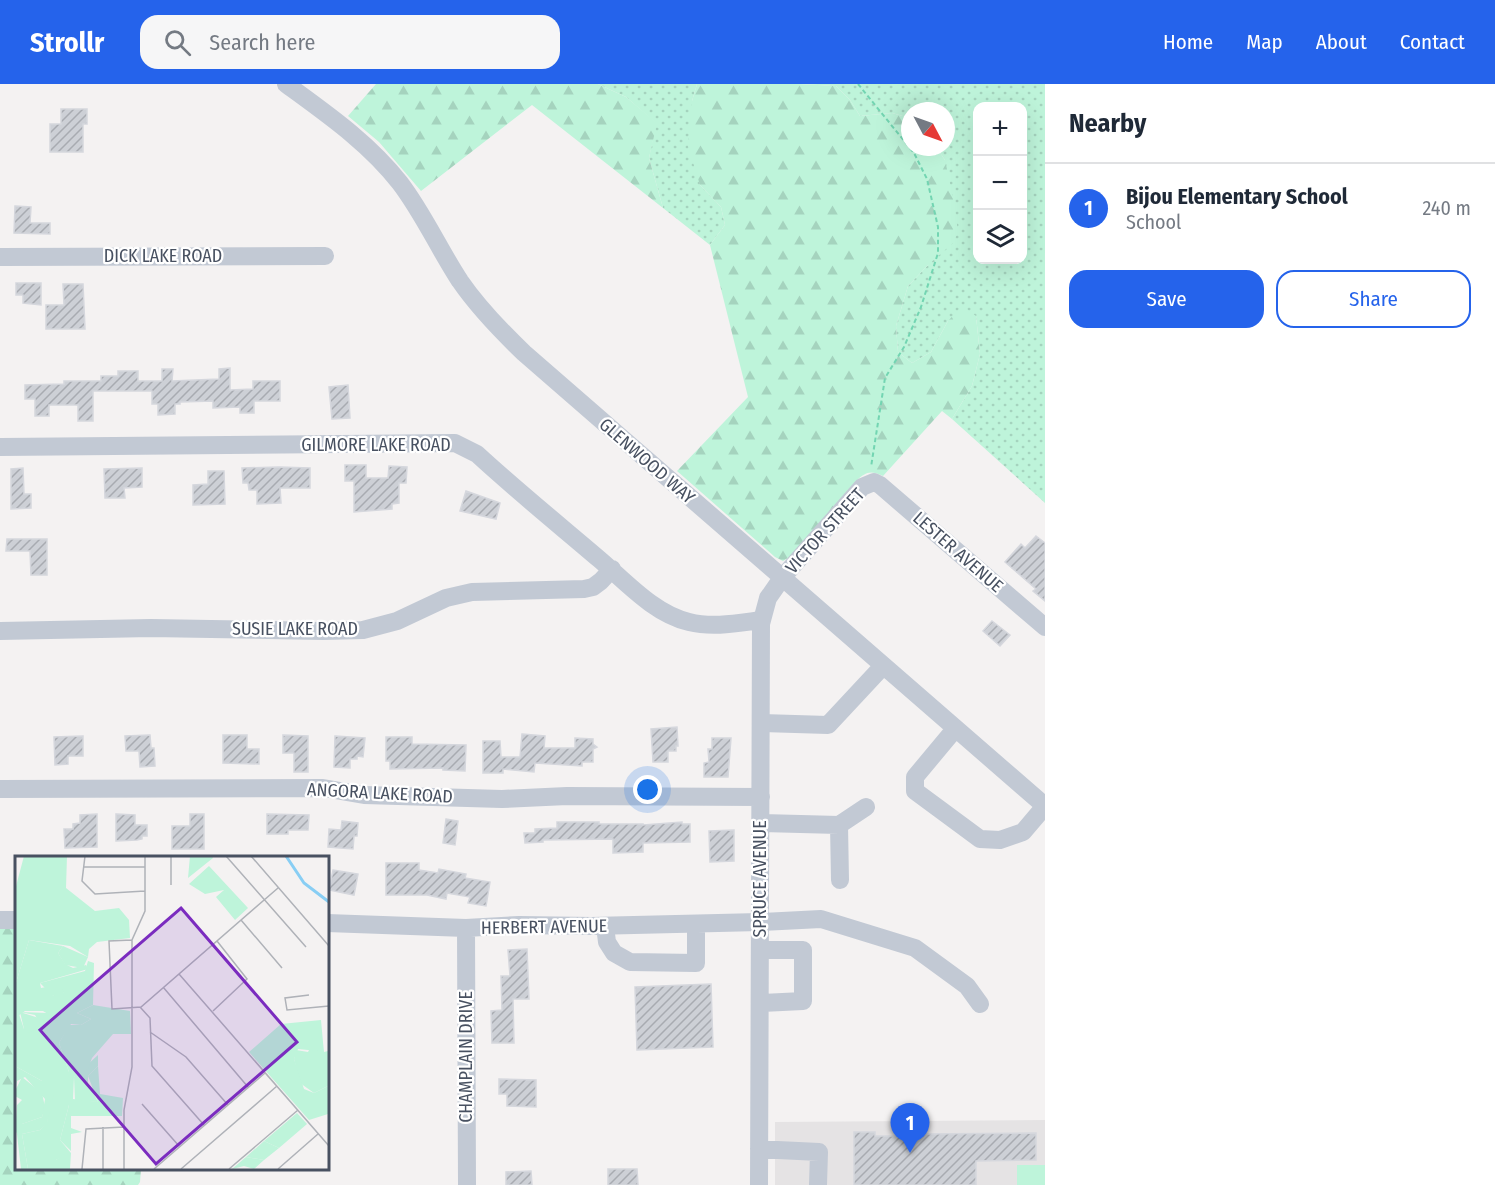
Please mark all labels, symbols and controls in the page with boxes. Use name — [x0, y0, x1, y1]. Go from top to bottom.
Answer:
search box — [140, 15, 560, 69]
text: Strollr — [30, 26, 104, 59]
icon: search — [161, 26, 194, 59]
text: Search here — [209, 29, 315, 56]
text: Home — [1163, 29, 1213, 55]
text: Map — [1246, 29, 1283, 55]
text: About — [1316, 29, 1367, 55]
text: Contact — [1400, 29, 1465, 55]
north arrow — [901, 102, 955, 156]
map controls — [973, 102, 1027, 264]
button: + — [973, 102, 1027, 156]
text: Nearby — [1069, 108, 1146, 139]
button: − — [973, 156, 1027, 210]
text: Bijou Elementary School — [1126, 183, 1348, 210]
text: 1 — [1084, 196, 1093, 220]
text: 240 m — [1422, 196, 1471, 220]
button: layers — [973, 210, 1027, 264]
text: School — [1126, 210, 1181, 234]
street label: DICK LAKE ROAD — [104, 245, 222, 267]
button: Save — [1069, 270, 1264, 328]
button: Share — [1276, 270, 1471, 328]
street label: GLENWOOD WAY — [595, 414, 699, 509]
street label: GILMORE LAKE ROAD — [301, 434, 451, 456]
street label: VICTOR STREET — [781, 483, 870, 578]
street label: LESTER AVENUE — [908, 507, 1008, 597]
street label: SUSIE LAKE ROAD — [232, 618, 358, 640]
your location — [633, 775, 662, 804]
street label: ANGORA LAKE ROAD — [307, 778, 453, 808]
street label: SPRUCE AVENUE — [749, 820, 771, 938]
inset map — [15, 856, 328, 1170]
street label: HERBERT AVENUE — [481, 915, 607, 939]
street label: CHAMPLAIN DRIVE — [455, 991, 477, 1123]
pin: 1 — [890, 1104, 930, 1153]

